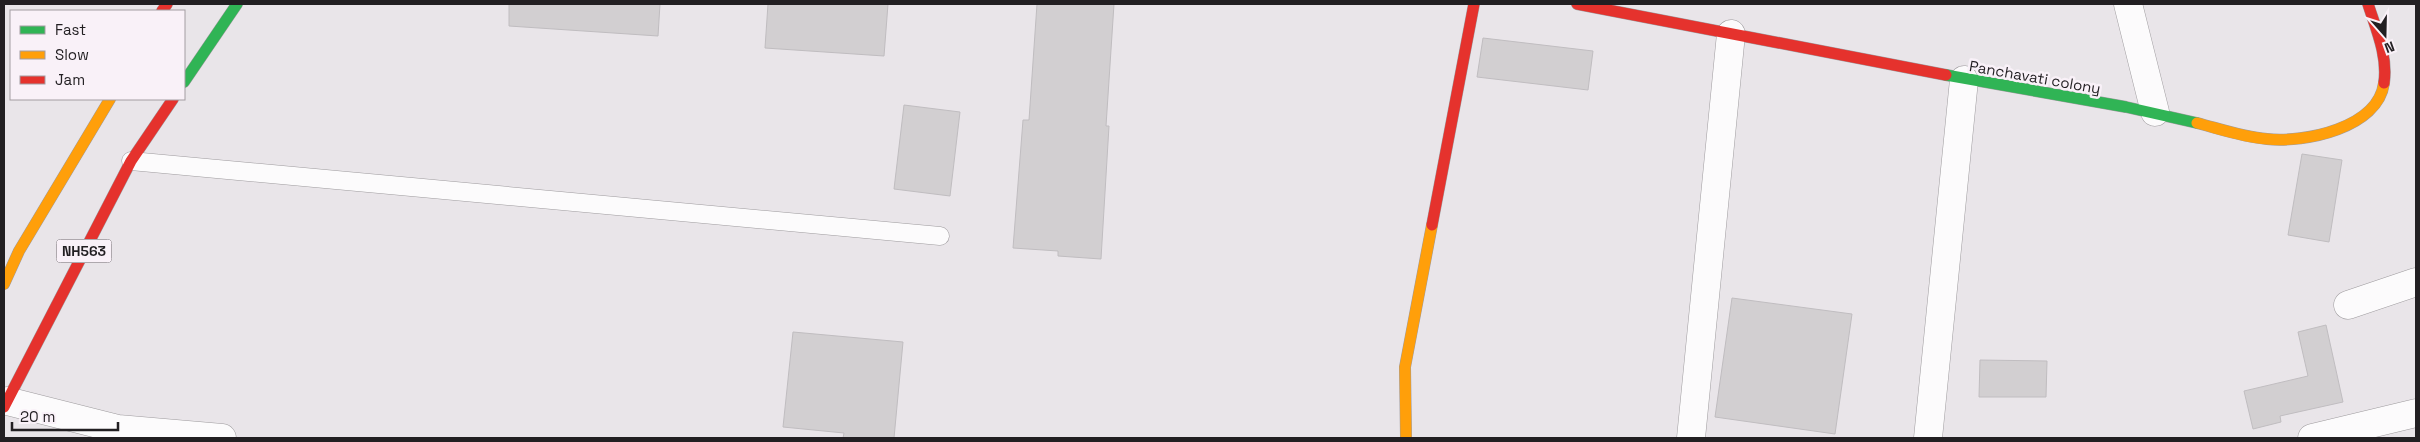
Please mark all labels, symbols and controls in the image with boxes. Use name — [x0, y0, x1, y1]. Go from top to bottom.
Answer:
legend — [10, 10, 185, 100]
north arrow — [2360, 10, 2410, 60]
text: Fast — [55, 20, 86, 39]
text: N — [2382, 37, 2397, 57]
text: Slow — [55, 45, 89, 64]
street label: Panchavati colony — [1968, 56, 2102, 98]
text: Jam — [55, 70, 85, 89]
road number: NH563 — [56, 240, 112, 262]
scale bar — [12, 400, 119, 432]
text: 20 m — [20, 407, 55, 426]

